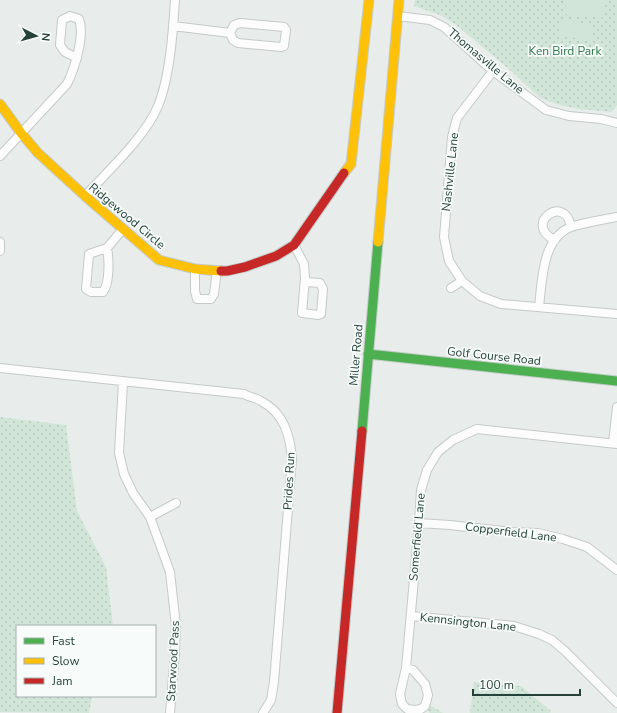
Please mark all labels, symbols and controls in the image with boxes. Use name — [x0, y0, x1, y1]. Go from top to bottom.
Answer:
north arrow — [16, 16, 56, 56]
street label: Thomasville Lane — [445, 24, 527, 98]
text: N — [38, 32, 53, 42]
park label: Ken Bird Park — [529, 43, 602, 59]
street label: Nashville Lane — [438, 132, 462, 212]
street label: Ridgewood Circle — [85, 179, 169, 253]
street label: Miller Road — [345, 324, 367, 386]
street label: Golf Course Road — [446, 343, 542, 369]
street label: Prides Run — [279, 451, 299, 511]
street label: Somerfield Lane — [405, 492, 429, 582]
street label: Copperfield Lane — [464, 518, 558, 546]
street label: Kennsington Lane — [419, 609, 517, 635]
street label: Starwood Pass — [163, 620, 183, 702]
legend — [16, 625, 156, 697]
text: Fast — [52, 633, 75, 649]
text: Slow — [52, 653, 80, 669]
scale bar — [473, 671, 580, 697]
text: Jam — [51, 673, 73, 689]
text: 100 m — [479, 677, 514, 693]

